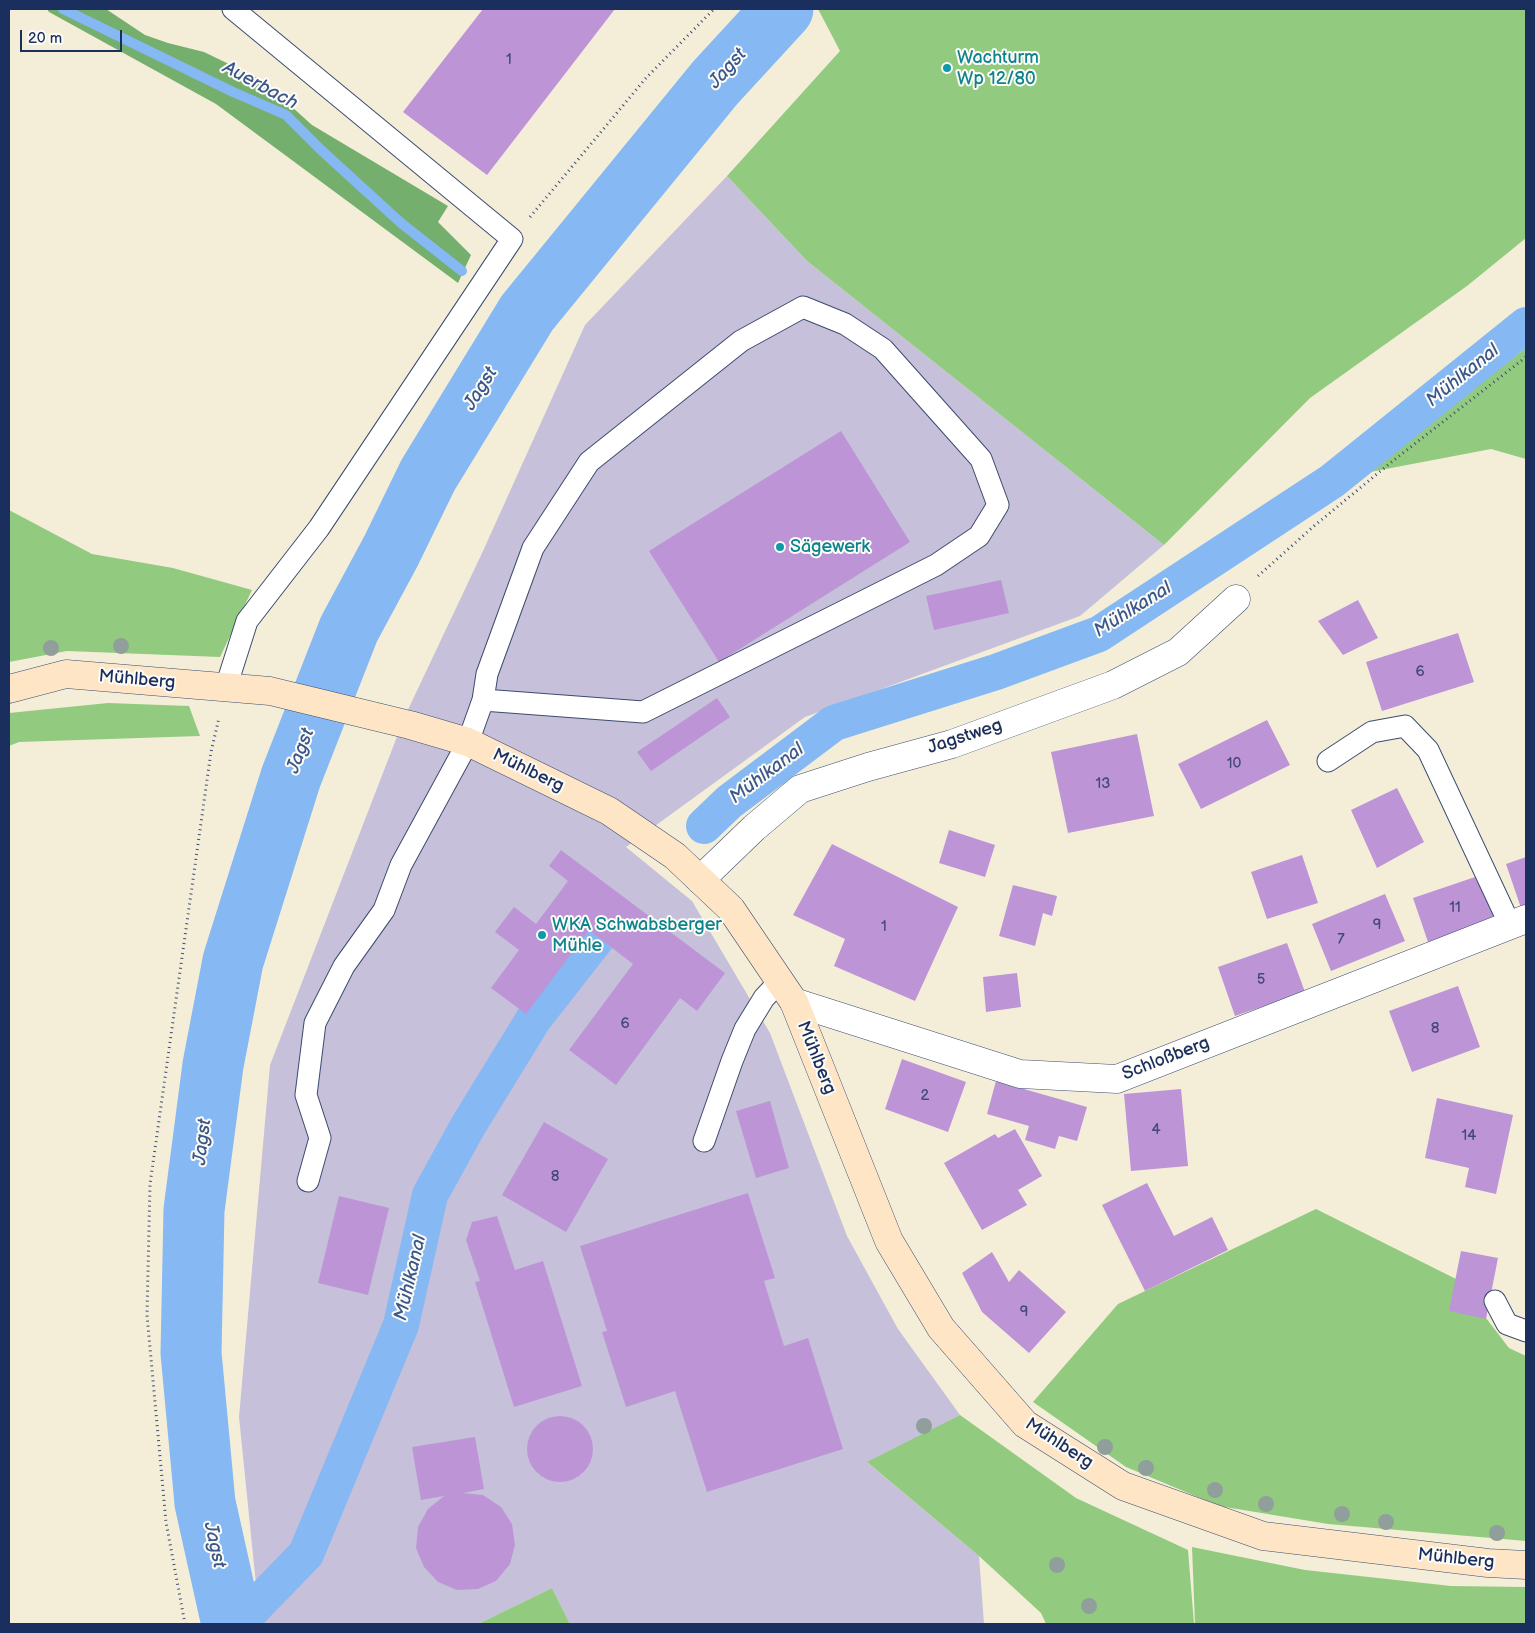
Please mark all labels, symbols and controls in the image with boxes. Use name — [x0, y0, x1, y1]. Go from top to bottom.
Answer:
scale bar — [22, 20, 125, 52]
text: 20 m — [28, 29, 62, 48]
water label: Jagst — [704, 44, 752, 94]
place label: Wachturm Wp 12/80 — [957, 47, 1039, 90]
house number: 1 — [506, 51, 512, 69]
water label: Auerbach — [219, 57, 301, 115]
marker: Wachturm Wp 12/80 — [941, 62, 953, 74]
water label: Mühlkanal — [1422, 340, 1504, 412]
water label: Jagst — [459, 363, 503, 415]
place label: Sägewerk — [790, 536, 870, 558]
marker: Sägewerk — [774, 541, 786, 553]
water label: Mühlkanal — [1090, 577, 1176, 643]
house number: 6 — [1415, 663, 1425, 681]
street label: Mühlberg — [98, 666, 176, 694]
street label: Jagstweg — [925, 715, 1005, 759]
water label: Jagst — [282, 725, 320, 777]
water label: Mühlkanal — [725, 739, 809, 809]
street label: Mühlberg — [489, 744, 567, 798]
house number: 10 — [1227, 755, 1241, 773]
house number: 13 — [1095, 775, 1111, 793]
house number: 11 — [1449, 899, 1461, 917]
place label: WKA Schwabsberger Mühle — [552, 914, 722, 956]
house number: 9 — [1373, 916, 1381, 934]
house number: 1 — [881, 918, 887, 936]
marker: WKA Schwabsberger Mühle — [536, 929, 548, 941]
house number: 7 — [1337, 931, 1345, 949]
house number: 5 — [1257, 971, 1265, 989]
house number: 6 — [620, 1015, 630, 1033]
street label: Mühlberg — [792, 1018, 840, 1098]
house number: 8 — [1431, 1020, 1439, 1038]
street label: Schloßberg — [1119, 1032, 1213, 1086]
house number: 2 — [921, 1087, 929, 1105]
water label: Jagst — [189, 1118, 217, 1166]
house number: 4 — [1151, 1121, 1161, 1139]
house number: 14 — [1462, 1127, 1476, 1145]
house number: 8 — [551, 1168, 559, 1186]
water label: Mühlkanal — [390, 1233, 432, 1323]
house number: 9 — [1020, 1303, 1028, 1321]
street label: Mühlberg — [1021, 1414, 1097, 1474]
water label: Jagst — [198, 1520, 230, 1570]
street label: Mühlberg — [1417, 1544, 1495, 1574]

